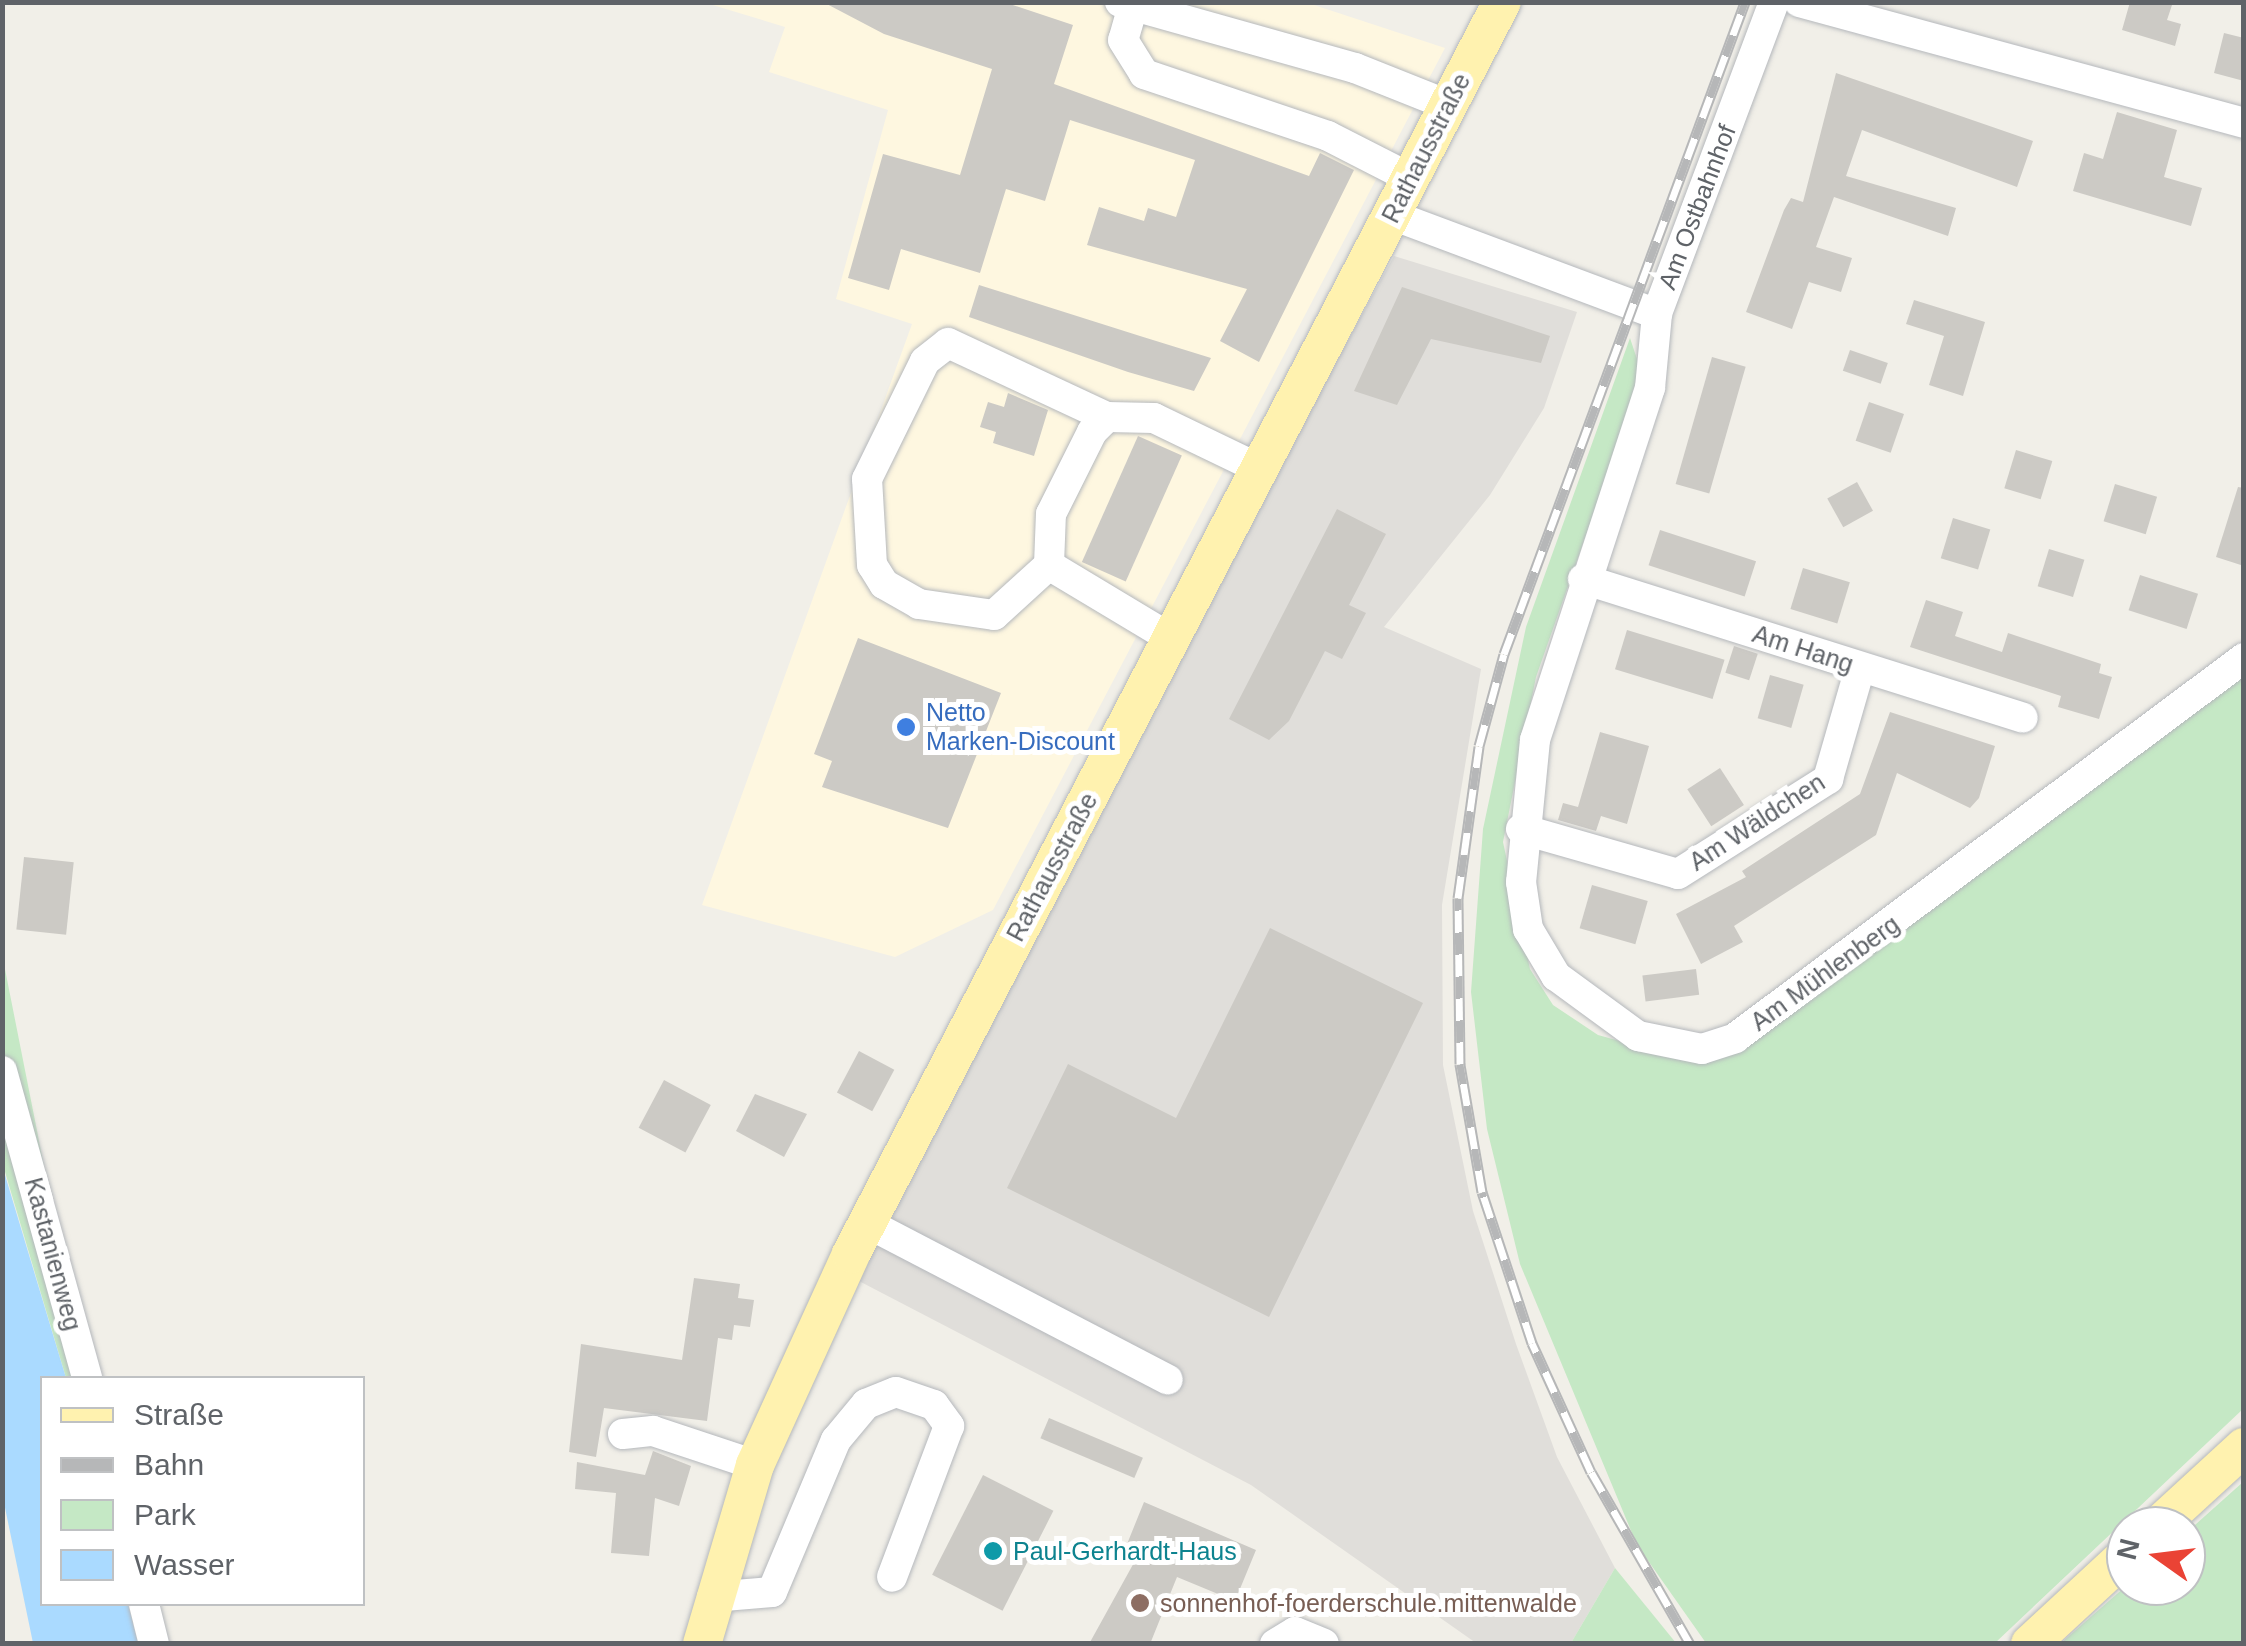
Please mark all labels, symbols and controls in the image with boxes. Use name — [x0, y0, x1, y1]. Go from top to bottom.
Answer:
street label: Rathausstraße — [1375, 68, 1477, 228]
street label: Am Ostbahnhof — [1652, 121, 1742, 293]
street label: Am Hang — [1749, 619, 1857, 679]
place label: Netto Marken-Discount — [926, 698, 1115, 757]
marker: Netto Marken-Discount — [895, 716, 917, 738]
street label: Am Wäldchen — [1684, 767, 1830, 877]
street label: Rathausstraße — [1000, 788, 1104, 946]
street label: Am Mühlenberg — [1745, 909, 1905, 1037]
street label: Kastanienweg — [18, 1174, 88, 1334]
legend — [40, 1376, 365, 1606]
text: Straße — [134, 1398, 224, 1431]
text: Bahn — [134, 1448, 204, 1481]
text: Park — [134, 1498, 196, 1531]
north arrow — [2106, 1506, 2206, 1606]
place label: Paul-Gerhardt-Haus — [1013, 1536, 1237, 1566]
text: N — [2111, 1536, 2146, 1563]
marker: Paul-Gerhardt-Haus — [982, 1540, 1004, 1562]
text: Wasser — [134, 1548, 235, 1581]
place label: sonnenhof-foerderschule.mittenwalde — [1160, 1588, 1577, 1618]
marker: sonnenhof-foerderschule.mittenwalde — [1129, 1592, 1151, 1614]

